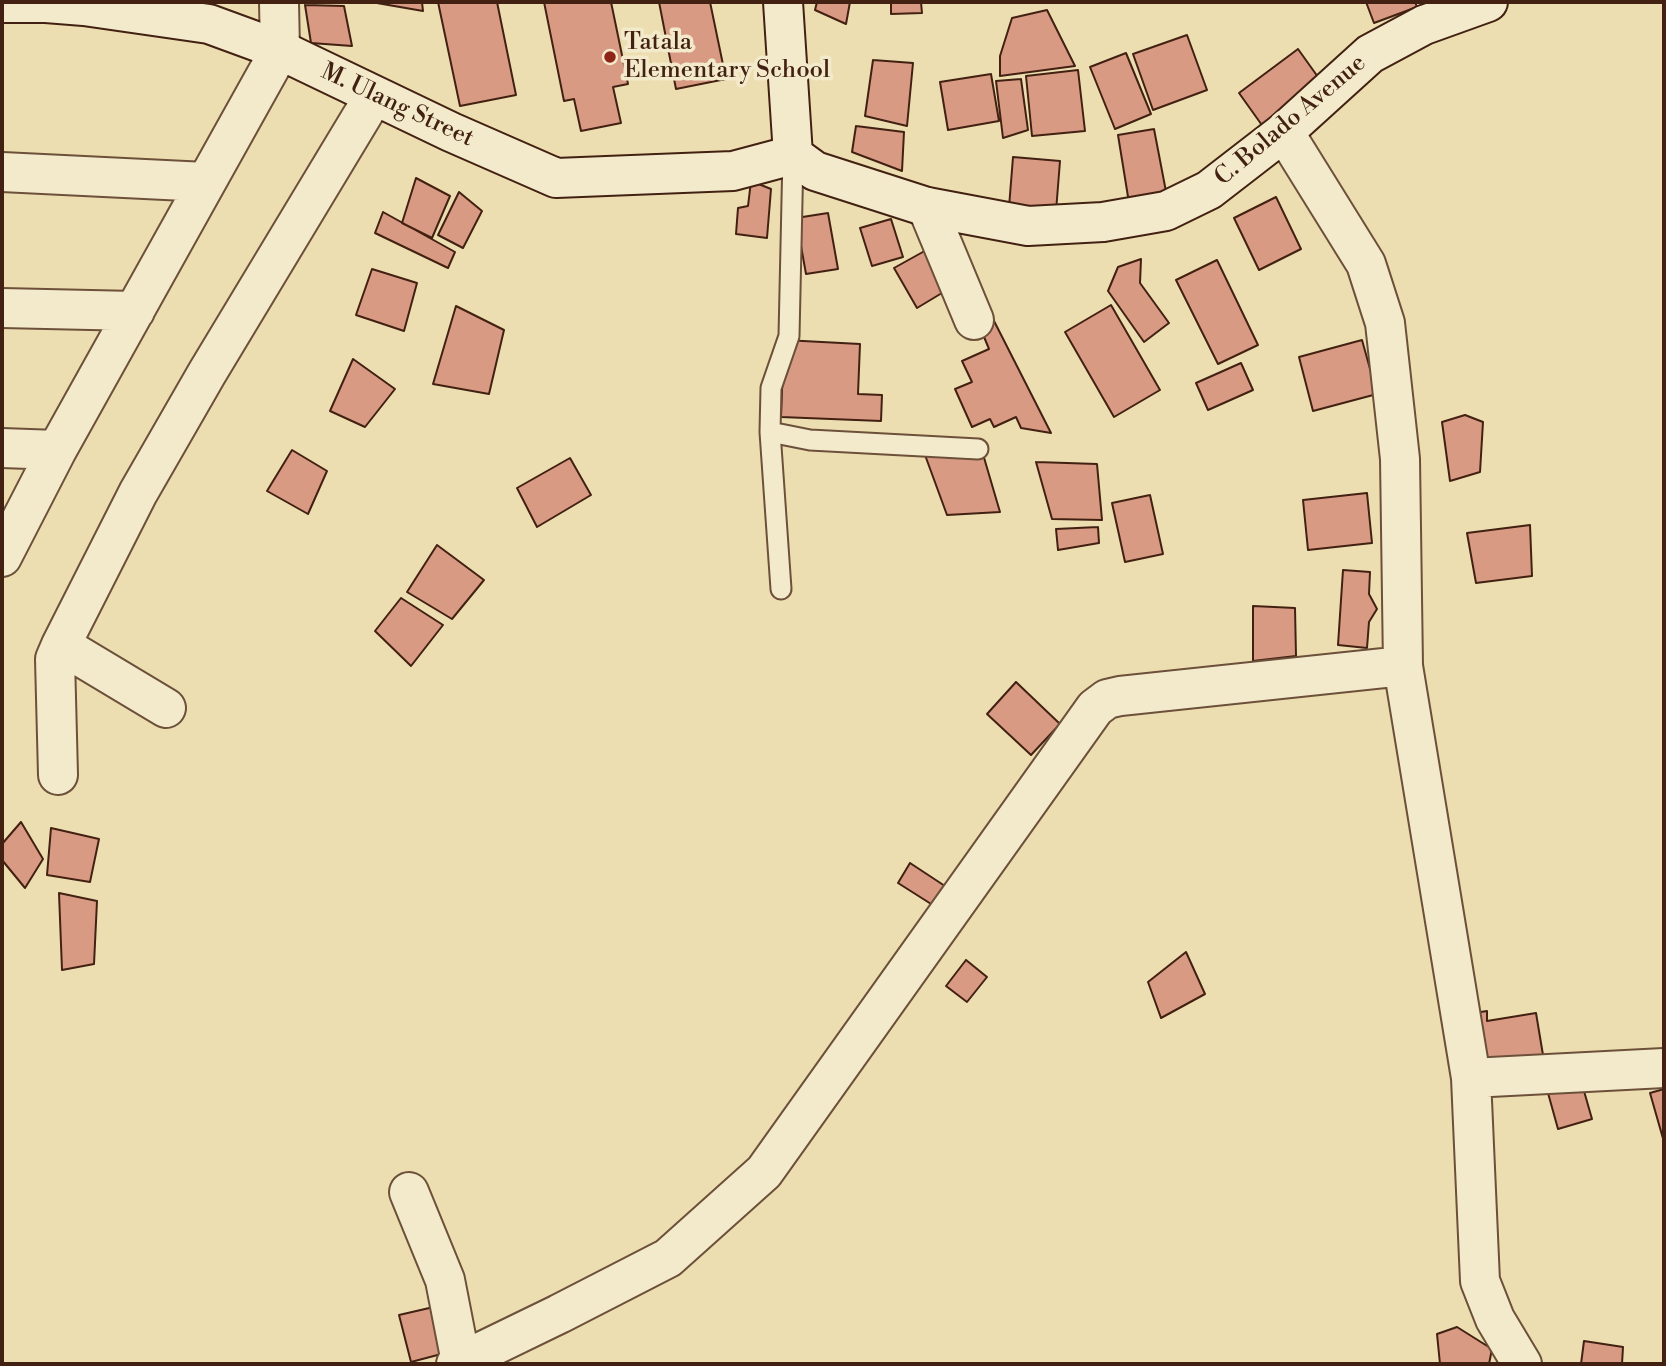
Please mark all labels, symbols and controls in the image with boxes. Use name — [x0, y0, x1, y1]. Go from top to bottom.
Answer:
place label: Tatala Elementary School — [624, 29, 830, 85]
marker: Tatala Elementary School — [602, 49, 618, 65]
street label: C. Bolado Avenue — [1210, 49, 1372, 193]
street label: M. Ulang Street — [316, 58, 478, 154]

